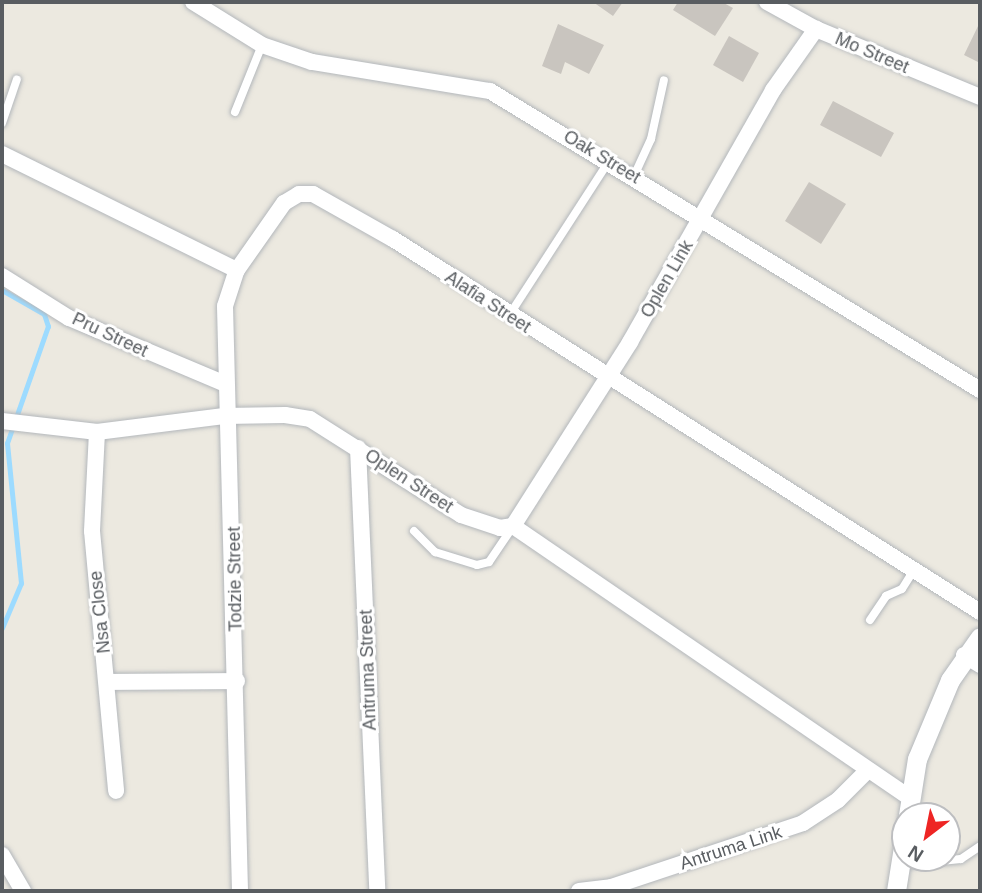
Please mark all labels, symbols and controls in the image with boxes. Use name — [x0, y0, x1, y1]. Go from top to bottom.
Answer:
street label: Mo Street — [832, 28, 912, 78]
street label: Oak Street — [560, 126, 644, 188]
street label: Oplen Link — [636, 236, 698, 322]
street label: Alafia Street — [441, 266, 535, 338]
street label: Pru Street — [69, 308, 151, 362]
street label: Oplen Street — [361, 444, 457, 518]
street label: Todzie Street — [223, 526, 247, 632]
street label: Nsa Close — [85, 570, 115, 654]
street label: Antruma Street — [355, 609, 381, 731]
north arrow — [891, 802, 961, 872]
street label: Antruma Link — [677, 821, 785, 875]
text: N — [904, 841, 927, 866]

